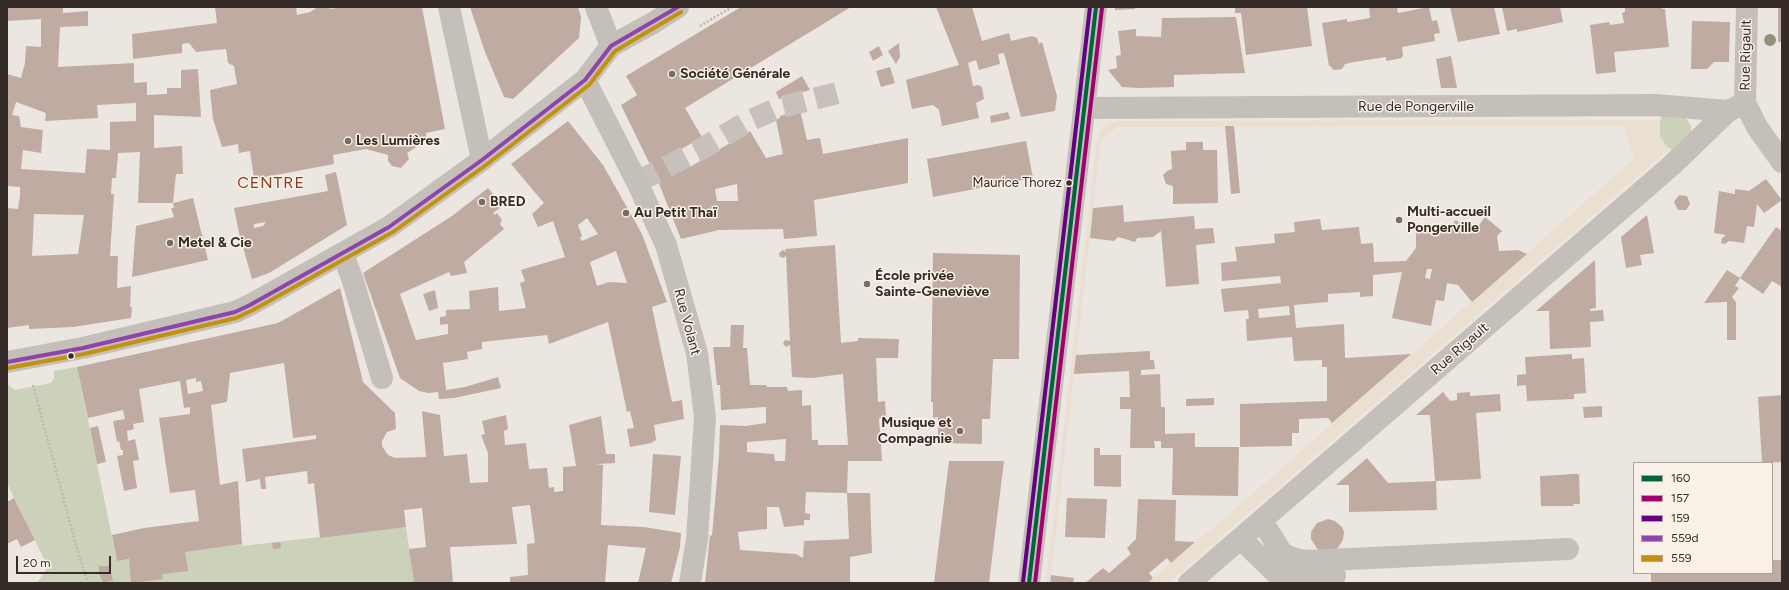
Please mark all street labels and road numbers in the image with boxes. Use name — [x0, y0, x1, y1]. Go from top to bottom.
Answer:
street label: Rue Rigault — [1737, 19, 1755, 91]
street label: Rue de Pongerville — [1358, 99, 1474, 115]
street label: Rue Volant — [670, 287, 704, 357]
street label: Rue Rigault — [1428, 319, 1492, 379]

